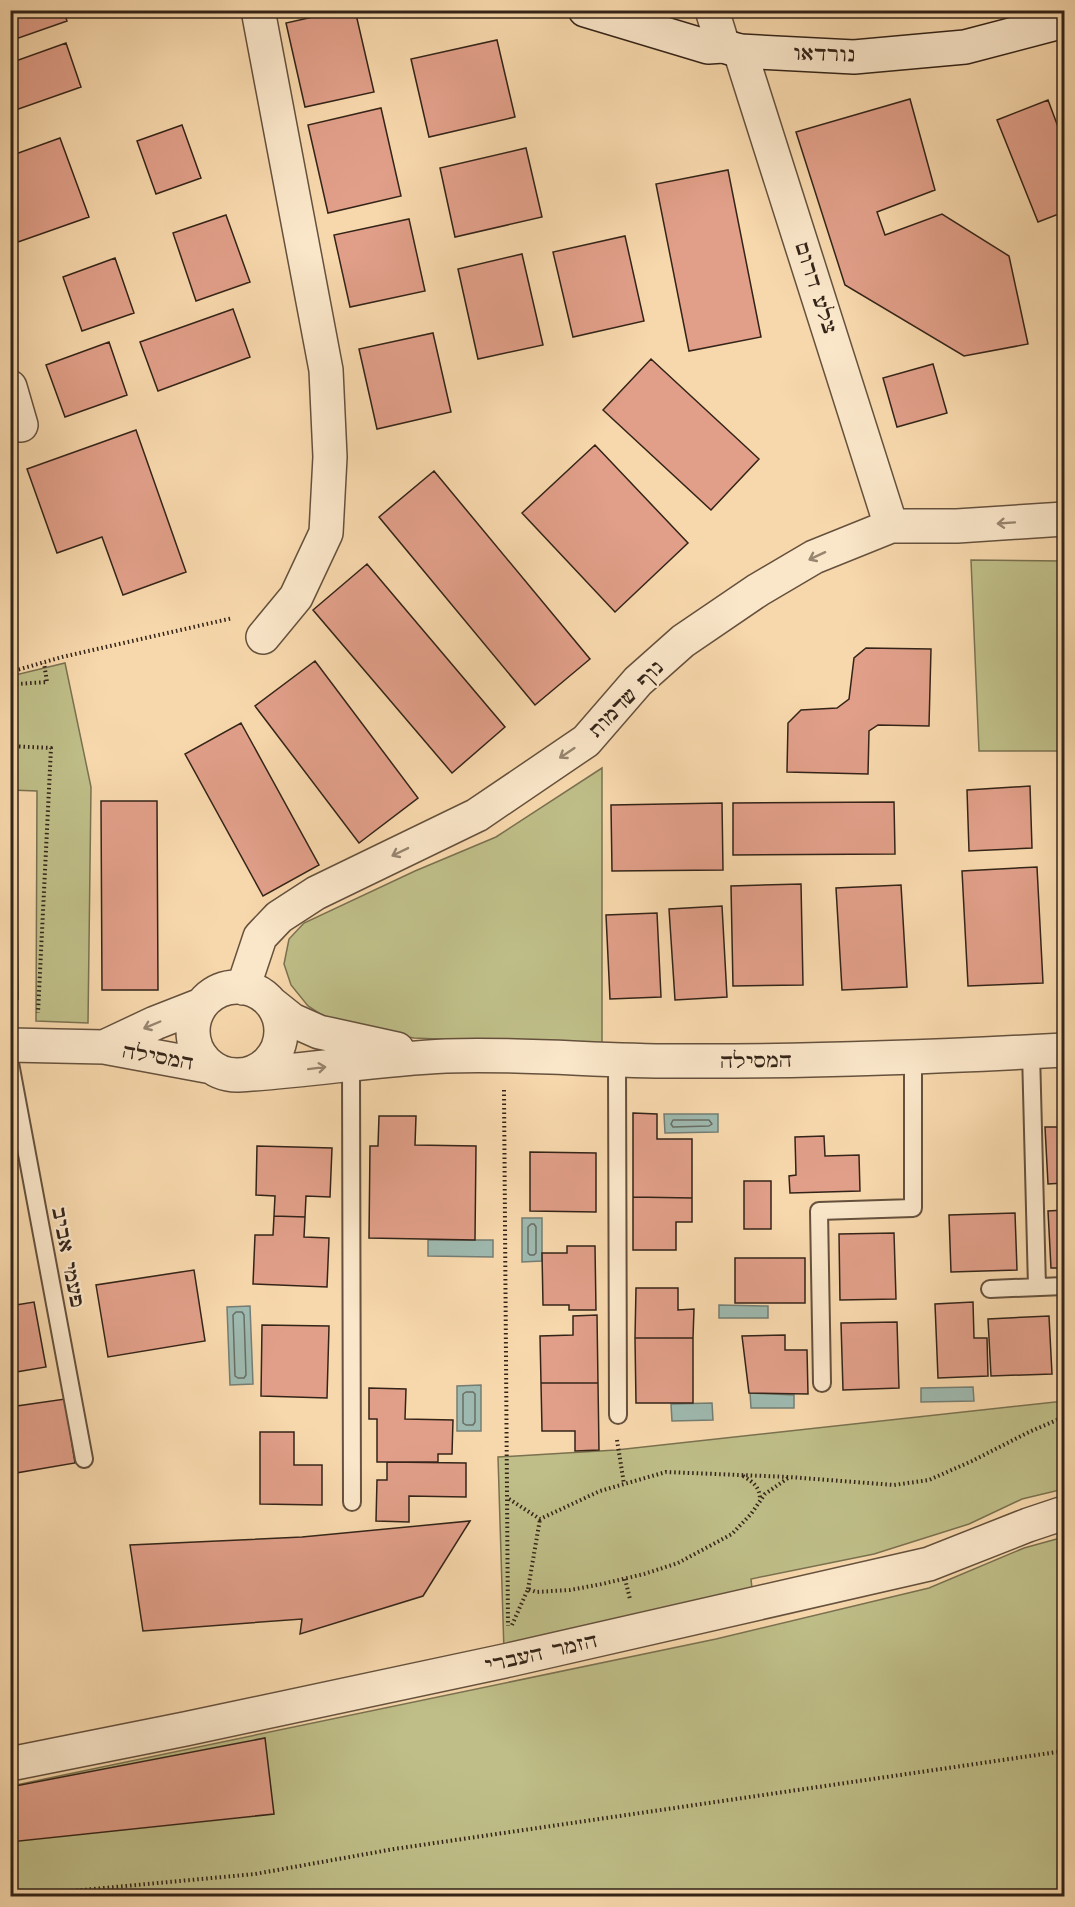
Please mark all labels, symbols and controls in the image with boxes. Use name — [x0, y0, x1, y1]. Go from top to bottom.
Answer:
street label: נורדאו — [793, 39, 855, 69]
street label: צלע דרום — [789, 239, 843, 337]
one-way arrow — [997, 518, 1017, 529]
one-way arrow — [809, 551, 827, 563]
street label: נוף שדמות — [583, 655, 669, 743]
one-way arrow — [559, 747, 576, 759]
one-way arrow — [391, 847, 409, 859]
one-way arrow — [144, 1020, 162, 1031]
street label: המסילה — [120, 1038, 196, 1076]
street label: המסילה — [720, 1047, 792, 1075]
one-way arrow — [307, 1062, 327, 1073]
street label: פעמי אביב — [45, 1204, 91, 1310]
street label: הזמר העברי — [482, 1627, 600, 1679]

